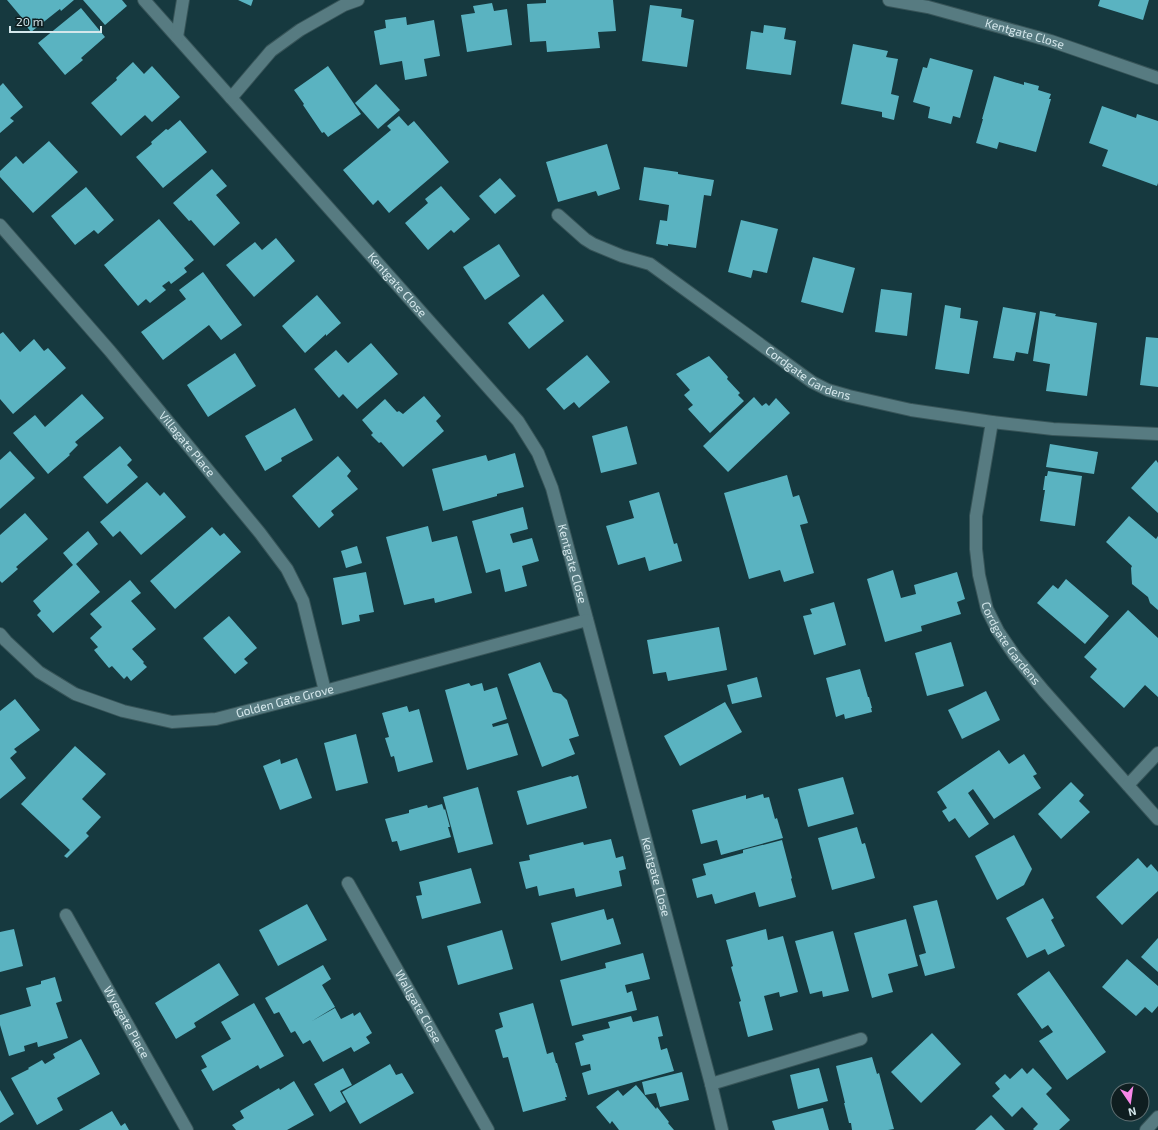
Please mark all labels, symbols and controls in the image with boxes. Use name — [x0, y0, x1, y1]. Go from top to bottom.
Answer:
scale bar — [10, 8, 101, 34]
text: 20 m — [16, 14, 43, 28]
street label: Kentgate Close — [984, 15, 1066, 51]
street label: Kentgate Close — [365, 249, 430, 319]
street label: Cordgate Gardens — [763, 342, 853, 402]
street label: Villagate Place — [157, 408, 219, 479]
street label: Kentgate Close — [556, 522, 590, 605]
street label: Cordgate Gardens — [980, 600, 1044, 687]
street label: Golden Gate Grove — [234, 681, 335, 720]
street label: Kentgate Close — [639, 835, 674, 918]
street label: Wallgate Close — [393, 967, 445, 1045]
street label: Wyegate Place — [101, 983, 153, 1060]
north arrow — [1110, 1082, 1150, 1122]
text: N — [1127, 1105, 1138, 1119]

